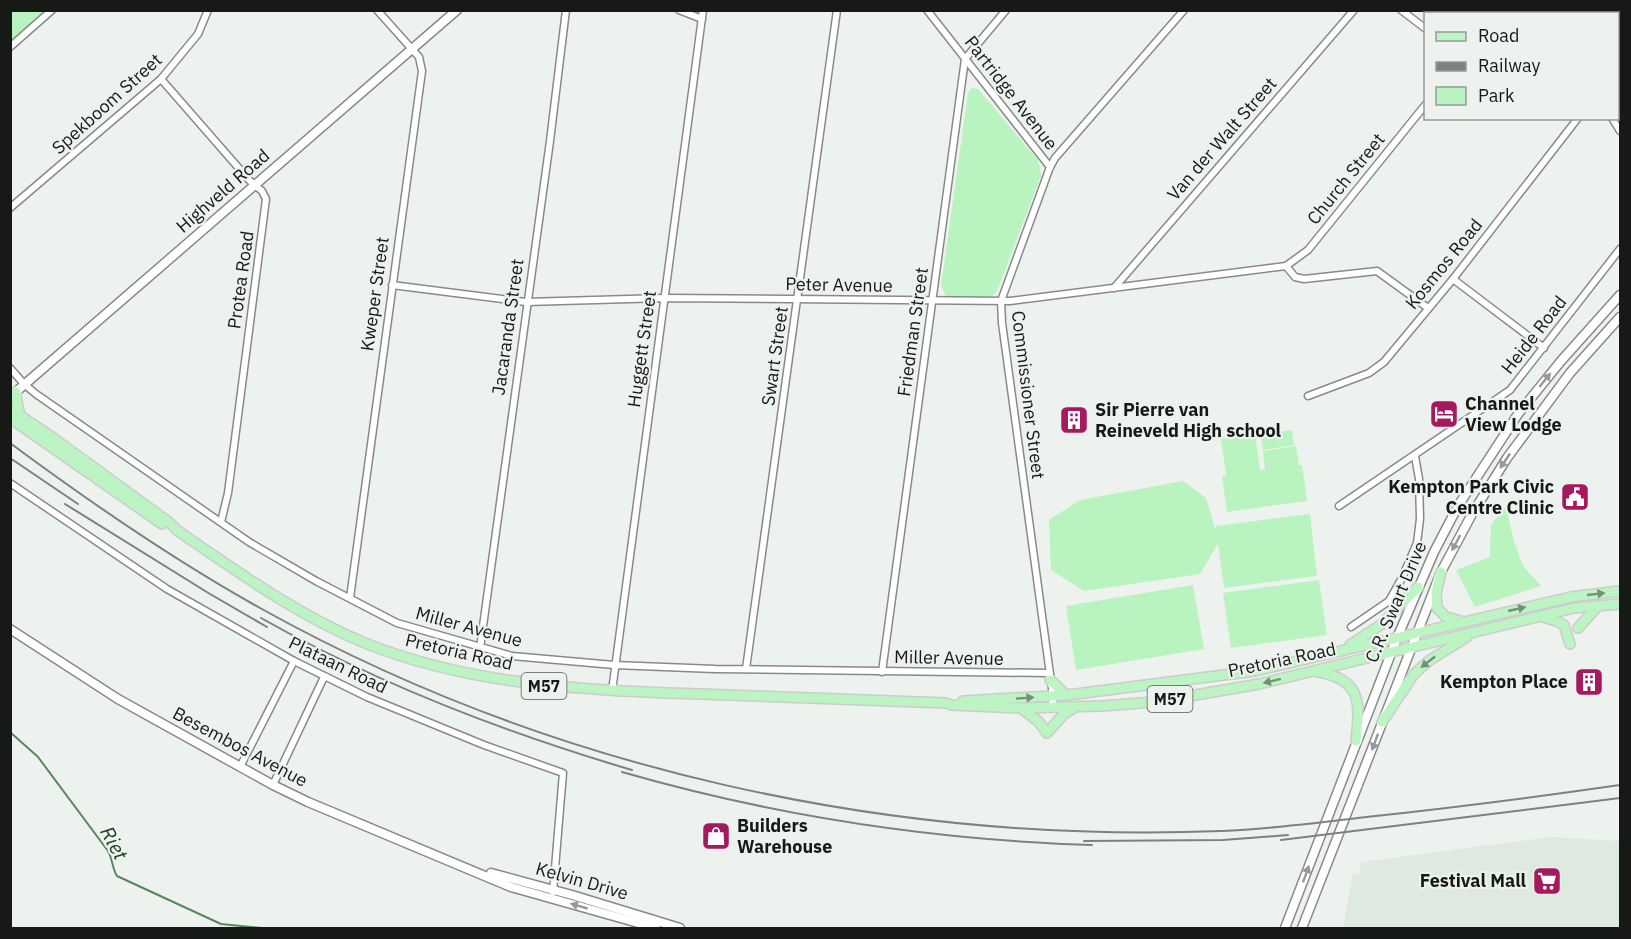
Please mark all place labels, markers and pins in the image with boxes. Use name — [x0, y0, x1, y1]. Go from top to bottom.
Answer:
place label: Channel View Lodge — [1465, 392, 1562, 436]
place label: Sir Pierre van Reineveld High school — [1095, 398, 1282, 442]
hotel icon: Channel View Lodge — [1428, 398, 1460, 430]
building icon: Sir Pierre van Reineveld High school — [1058, 404, 1090, 436]
place label: Kempton Park Civic Centre Clinic — [1388, 475, 1554, 519]
public building icon: Kempton Park Civic Centre Clinic — [1559, 481, 1591, 513]
building icon: Kempton Place — [1573, 666, 1605, 698]
place label: Kempton Place — [1440, 670, 1568, 693]
place label: Builders Warehouse — [737, 814, 832, 858]
shop icon: Builders Warehouse — [700, 820, 732, 852]
supermarket icon: Festival Mall — [1531, 865, 1563, 897]
place label: Festival Mall — [1420, 869, 1527, 892]

